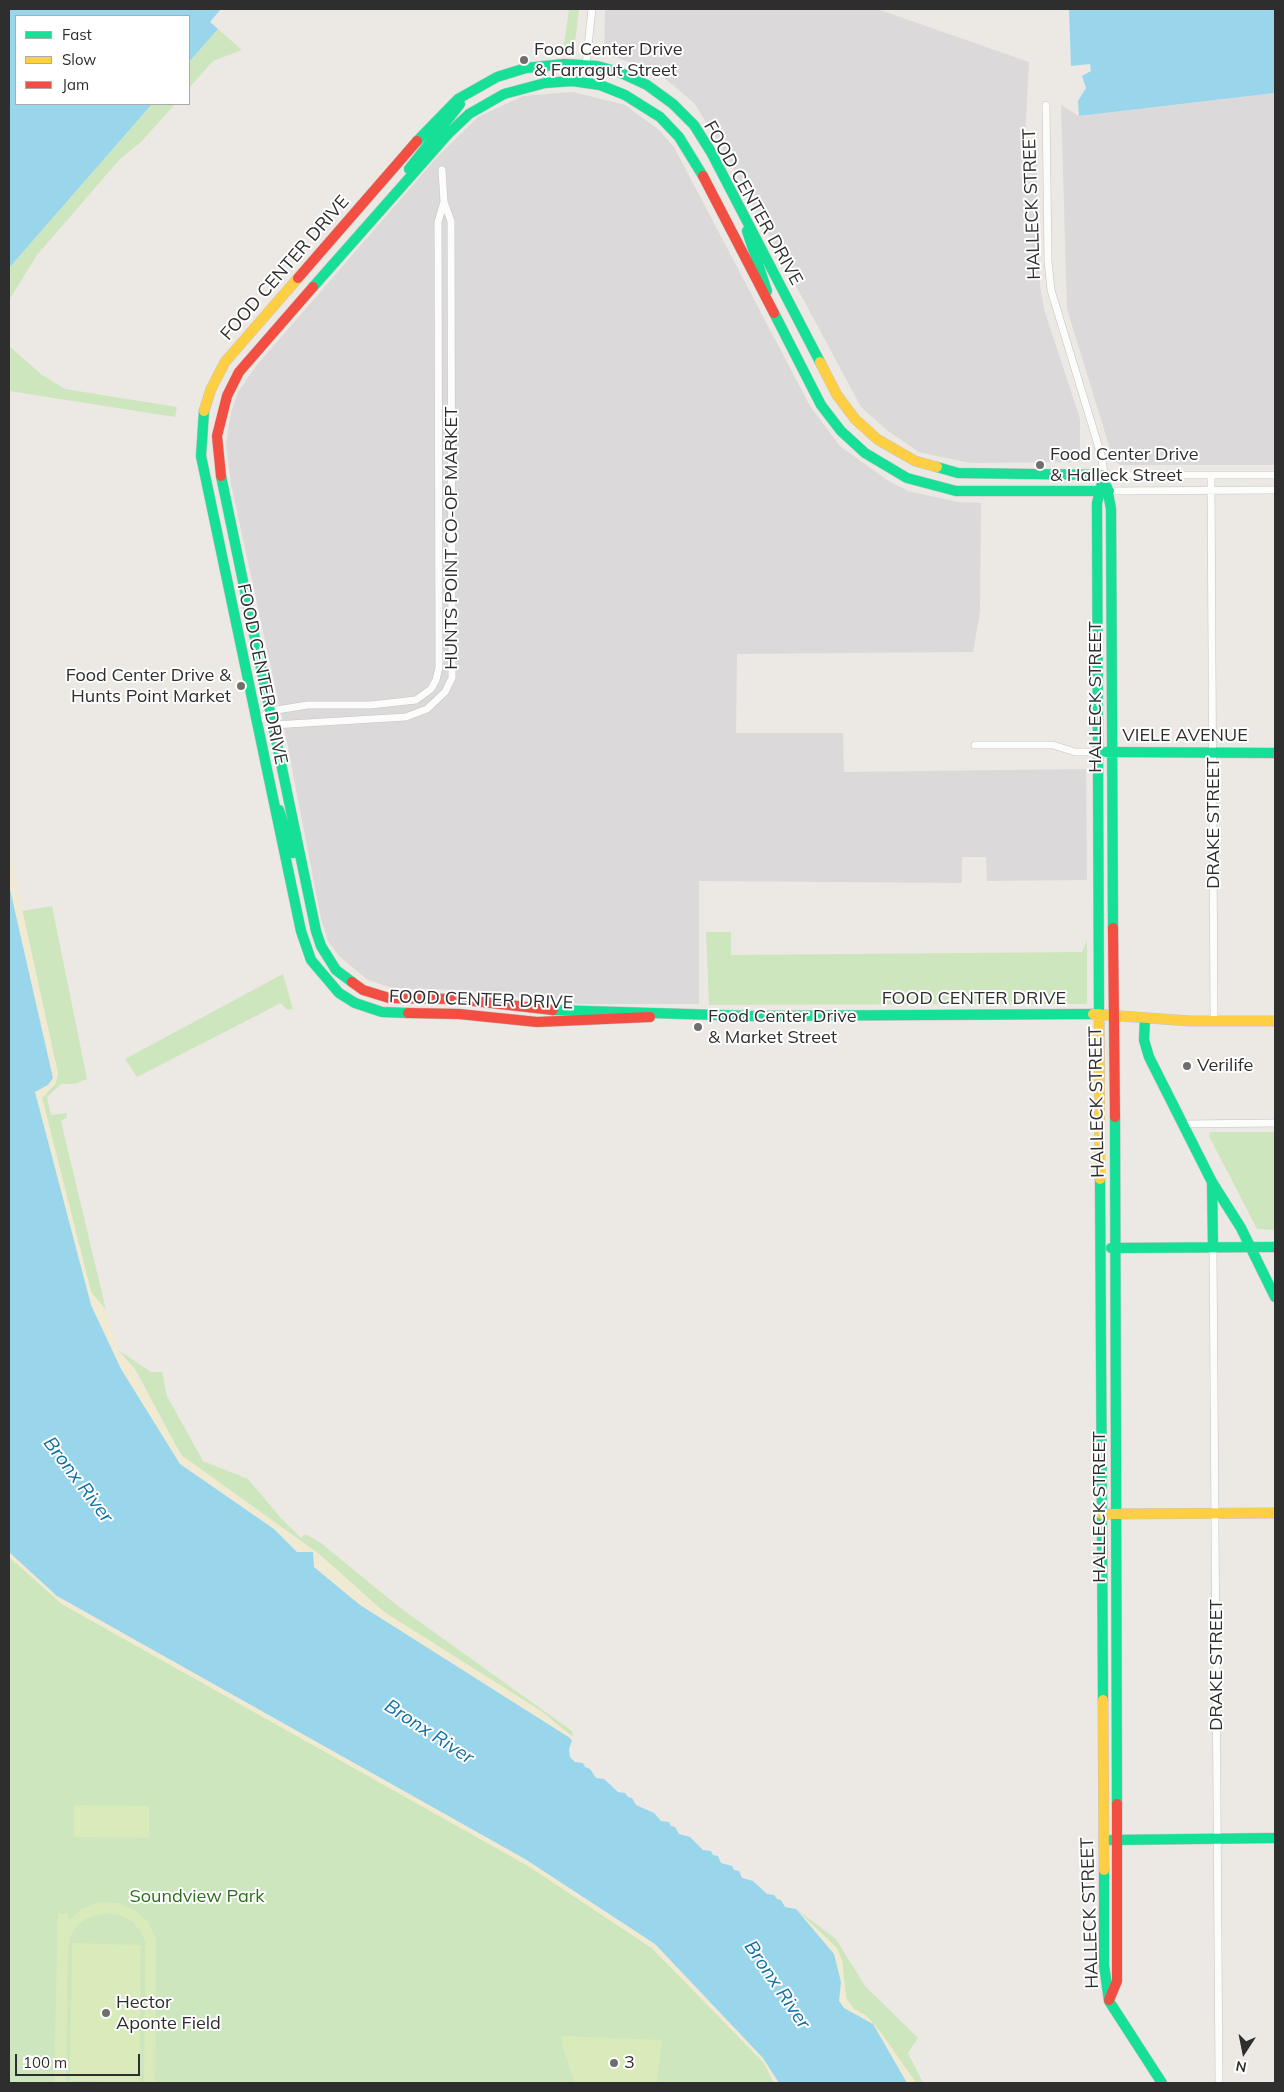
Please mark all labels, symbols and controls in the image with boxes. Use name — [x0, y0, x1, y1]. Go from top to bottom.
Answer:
legend — [15, 15, 190, 105]
text: Fast — [62, 25, 92, 44]
place label: Food Center Drive & Farragut Street — [534, 39, 683, 82]
text: Slow — [62, 50, 96, 69]
marker: Food Center Drive & Farragut Street — [518, 54, 530, 66]
text: Jam — [62, 75, 89, 94]
street label: FOOD CENTER DRIVE — [699, 117, 807, 289]
street label: HALLECK STREET — [1019, 128, 1045, 280]
street label: FOOD CENTER DRIVE — [216, 191, 354, 345]
street label: HUNTS POINT CO-OP MARKET — [441, 406, 463, 670]
place label: Food Center Drive & Halleck Street — [1050, 444, 1199, 486]
marker: Food Center Drive & Halleck Street — [1034, 459, 1046, 471]
street label: FOOD CENTER DRIVE — [232, 582, 292, 766]
street label: HALLECK STREET — [1085, 621, 1107, 773]
place label: Food Center Drive & Hunts Point Market — [66, 665, 231, 708]
marker: Food Center Drive & Hunts Point Market — [235, 680, 247, 692]
street label: VIELE AVENUE — [1122, 725, 1248, 747]
street label: DRAKE STREET — [1203, 757, 1225, 889]
street label: FOOD CENTER DRIVE — [388, 986, 574, 1014]
street label: FOOD CENTER DRIVE — [882, 988, 1066, 1010]
place label: Food Center Drive & Market Street — [708, 1006, 857, 1048]
marker: Food Center Drive & Market Street — [692, 1021, 704, 1033]
street label: HALLECK STREET — [1085, 1026, 1109, 1178]
place label: Verilife — [1197, 1055, 1253, 1077]
marker: Verilife — [1181, 1060, 1193, 1072]
street label: HALLECK STREET — [1089, 1431, 1111, 1583]
water label: Bronx River — [38, 1433, 118, 1527]
street label: DRAKE STREET — [1206, 1599, 1228, 1731]
water label: Bronx River — [380, 1695, 478, 1769]
street label: HALLECK STREET — [1077, 1837, 1103, 1989]
park label: Soundview Park — [130, 1886, 264, 1908]
water label: Bronx River — [739, 1936, 815, 2034]
place label: Hector Aponte Field — [116, 1992, 221, 2035]
marker: Hector Aponte Field — [100, 2007, 112, 2019]
north arrow — [1219, 2027, 1269, 2077]
scale bar — [18, 2044, 142, 2076]
place label: 3 — [624, 2052, 635, 2074]
text: 100 m — [23, 2053, 67, 2072]
marker: 3 — [608, 2057, 620, 2069]
text: N — [1234, 2057, 1248, 2077]

